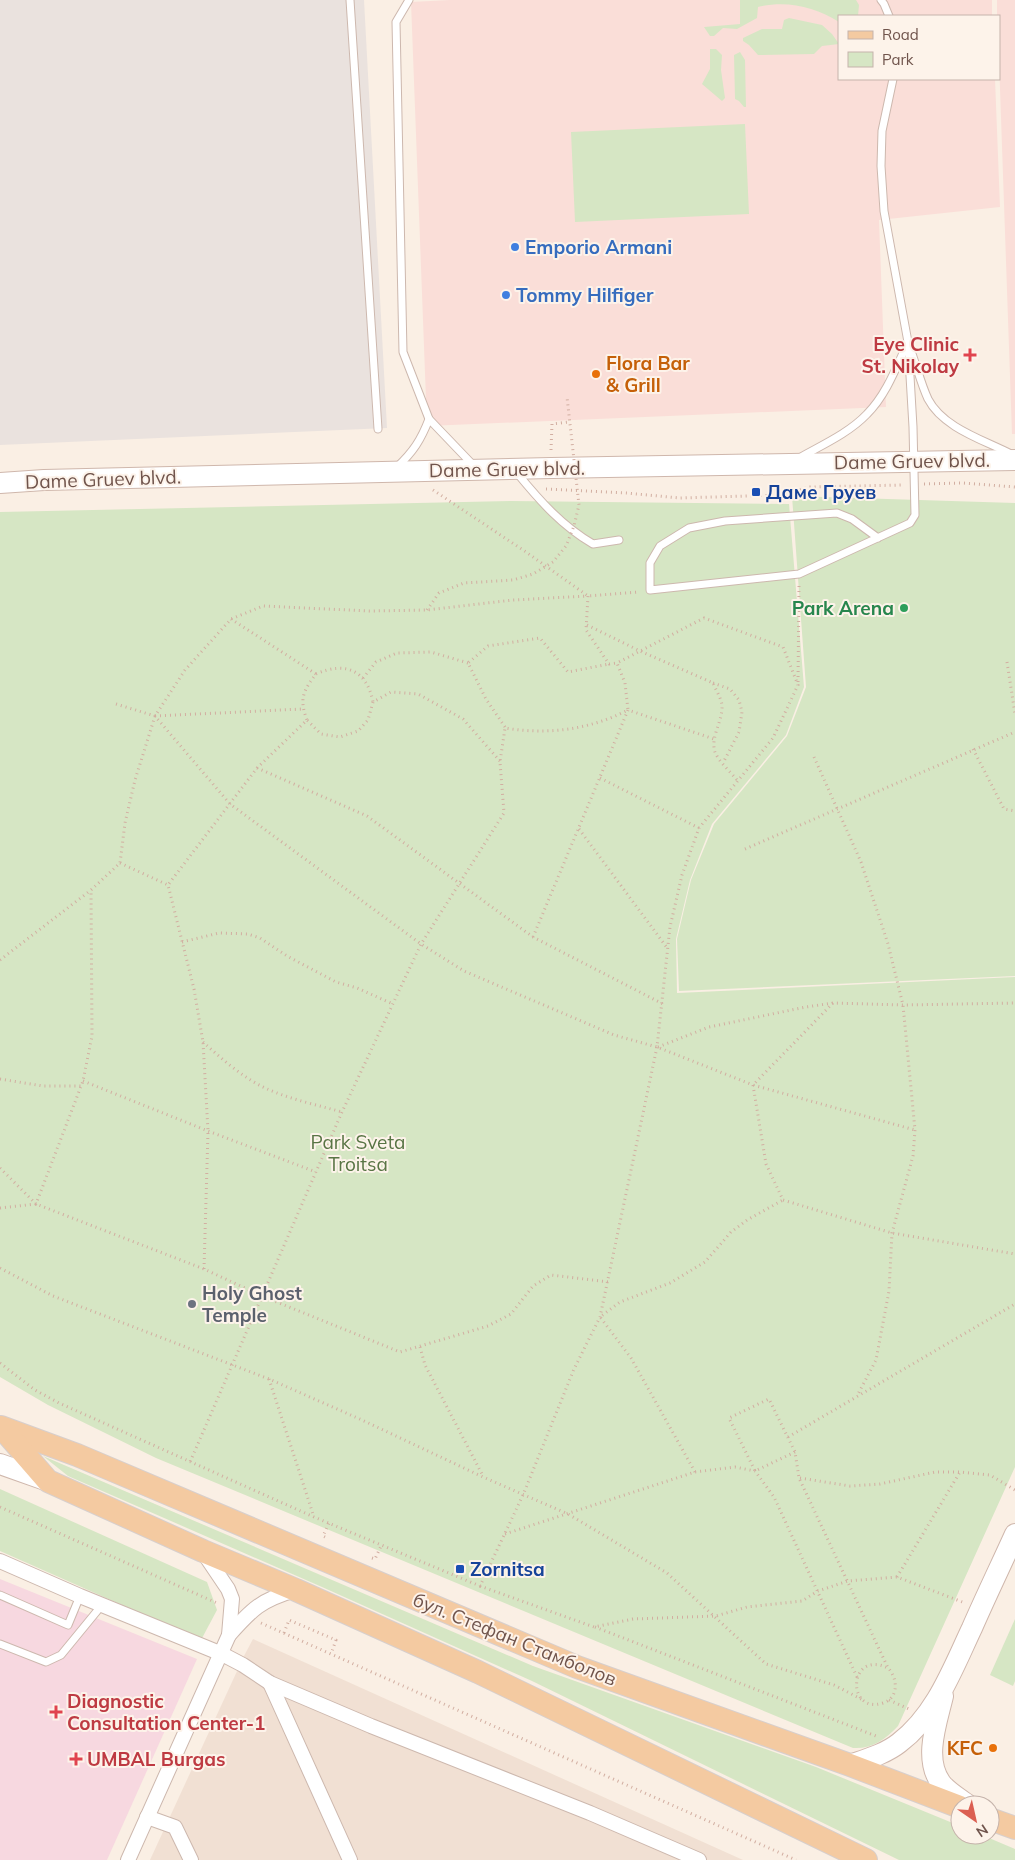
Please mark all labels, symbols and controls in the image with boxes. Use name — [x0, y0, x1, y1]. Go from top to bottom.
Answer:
legend — [838, 15, 1000, 80]
text: Road — [882, 25, 919, 44]
text: Park — [882, 50, 914, 69]
place label: Emporio Armani — [525, 235, 672, 259]
marker: Emporio Armani — [509, 241, 521, 253]
place label: Tommy Hilfiger — [516, 283, 654, 307]
marker: Tommy Hilfiger — [500, 289, 512, 301]
place label: Eye Clinic St. Nikolay — [862, 332, 960, 378]
marker: Eye Clinic St. Nikolay — [963, 348, 977, 362]
place label: Flora Bar & Grill — [606, 351, 690, 397]
marker: Flora Bar & Grill — [590, 368, 602, 380]
street label: Dame Gruev blvd. — [834, 448, 990, 474]
street label: Dame Gruev blvd. — [429, 456, 585, 482]
street label: Dame Gruev blvd. — [25, 464, 181, 494]
place label: Даме Груев — [766, 480, 876, 504]
marker: Даме Груев — [750, 486, 762, 498]
place label: Park Arena — [792, 596, 894, 620]
marker: Park Arena — [898, 602, 910, 614]
park label: Park Sveta Troitsa — [311, 1130, 406, 1176]
place label: Holy Ghost Temple — [202, 1281, 302, 1327]
marker: Holy Ghost Temple — [186, 1298, 198, 1310]
place label: Zornitsa — [470, 1557, 545, 1581]
marker: Zornitsa — [454, 1563, 466, 1575]
street label: бул. Стефан Стамболов — [410, 1587, 620, 1691]
place label: Diagnostic Consultation Center-1 — [67, 1689, 265, 1735]
marker: Diagnostic Consultation Center-1 — [49, 1705, 63, 1719]
place label: KFC — [947, 1736, 983, 1760]
marker: KFC — [987, 1742, 999, 1754]
place label: UMBAL Burgas — [87, 1747, 226, 1771]
marker: UMBAL Burgas — [69, 1752, 83, 1766]
north arrow — [950, 1795, 1000, 1845]
text: N — [973, 1820, 992, 1841]

